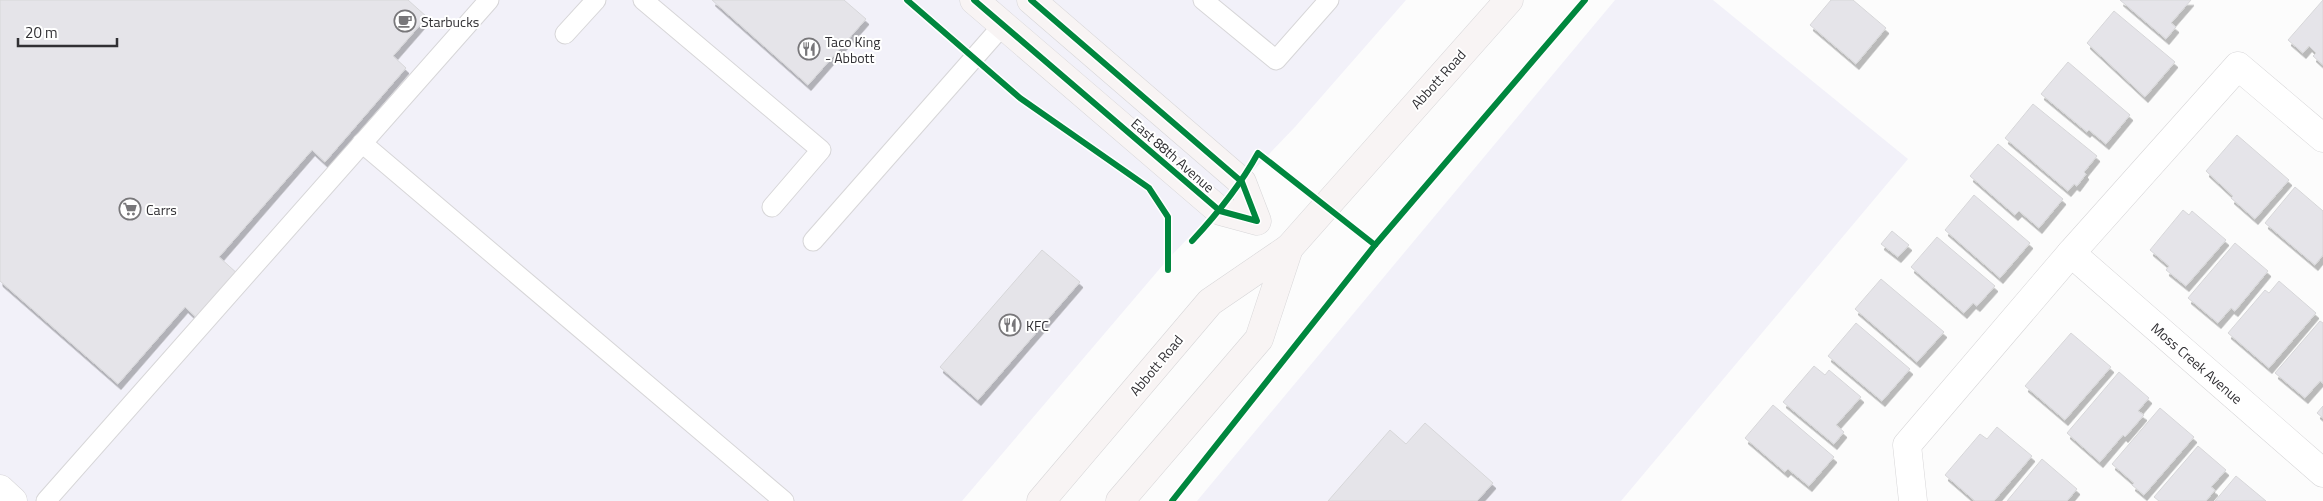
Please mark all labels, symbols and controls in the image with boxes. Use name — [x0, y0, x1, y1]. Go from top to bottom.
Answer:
cafe icon: Starbucks — [393, 9, 417, 33]
place label: Starbucks — [421, 11, 479, 32]
scale bar — [18, 15, 116, 47]
text: 20 m — [25, 21, 58, 44]
place label: Taco King - Abbott — [825, 31, 880, 68]
restaurant icon: Taco King - Abbott — [797, 37, 821, 61]
street label: Abbott Road — [1406, 45, 1470, 113]
street label: East 88th Avenue — [1127, 113, 1219, 197]
supermarket icon: Carrs — [118, 197, 142, 221]
place label: Carrs — [146, 199, 177, 220]
restaurant icon: KFC — [998, 313, 1022, 337]
place label: KFC — [1026, 315, 1049, 336]
street label: Moss Creek Avenue — [2147, 317, 2247, 409]
street label: Abbott Road — [1124, 330, 1188, 400]

